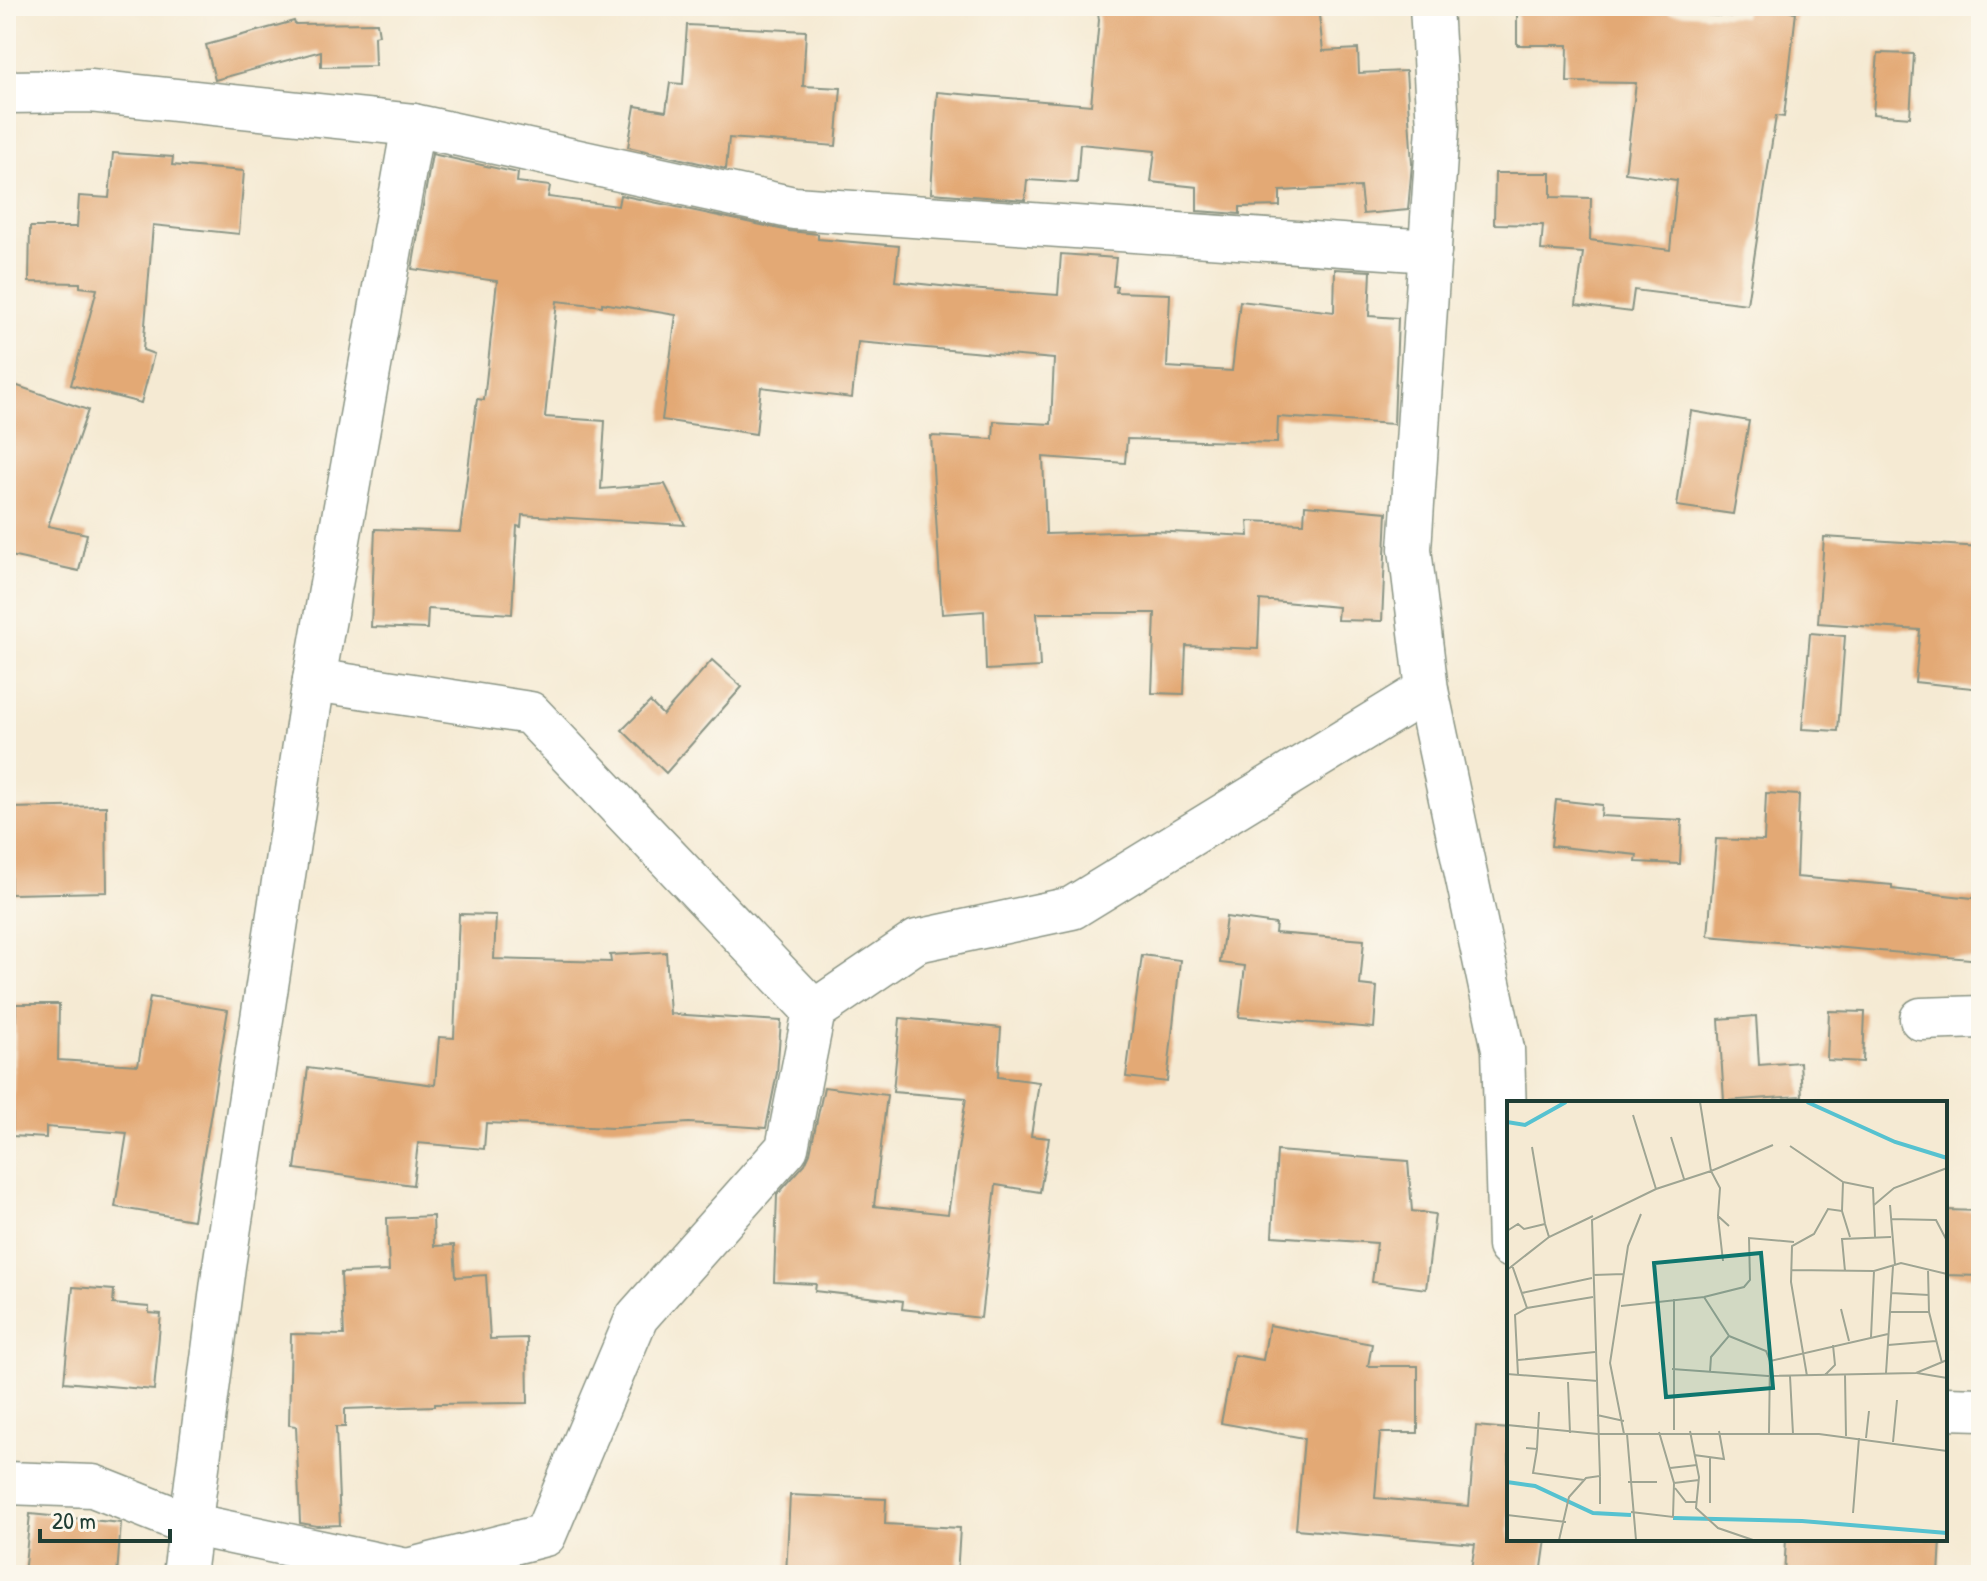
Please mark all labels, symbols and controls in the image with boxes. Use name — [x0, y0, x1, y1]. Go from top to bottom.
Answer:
inset map — [1507, 1101, 1947, 1541]
scale bar — [40, 1493, 170, 1543]
text: 20 m — [52, 1504, 96, 1536]

